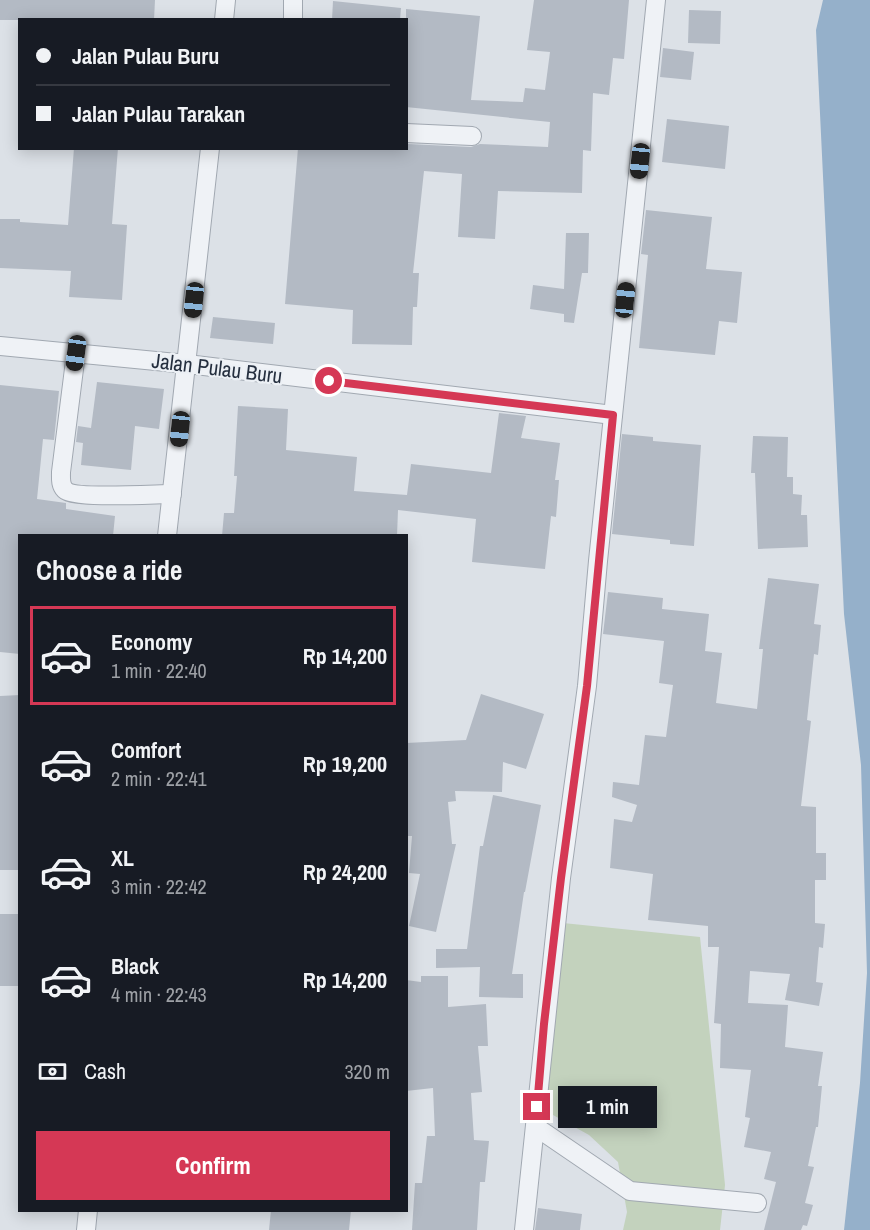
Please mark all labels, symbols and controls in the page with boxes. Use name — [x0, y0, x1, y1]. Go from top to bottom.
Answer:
text: Jalan Pulau Buru — [72, 41, 219, 71]
text: Jalan Pulau Tarakan — [72, 99, 245, 129]
car — [629, 142, 651, 180]
car — [183, 281, 205, 319]
car — [614, 281, 636, 319]
car — [65, 334, 87, 372]
street label: Jalan Pulau Buru — [150, 346, 284, 390]
route start — [315, 367, 342, 394]
car — [169, 410, 191, 448]
text: Choose a ride — [36, 552, 182, 588]
text: Economy — [111, 627, 192, 657]
icon: car — [39, 629, 93, 683]
text: Rp 14,200 — [303, 641, 387, 671]
text: 1 min · 22:40 — [111, 657, 207, 684]
text: Comfort — [111, 735, 181, 765]
icon: car — [39, 737, 93, 791]
text: Rp 19,200 — [303, 749, 387, 779]
text: 2 min · 22:41 — [111, 765, 207, 792]
text: XL — [111, 843, 134, 873]
icon: car — [39, 845, 93, 899]
text: Rp 24,200 — [303, 857, 387, 887]
text: 3 min · 22:42 — [111, 873, 207, 900]
text: Black — [111, 951, 159, 981]
icon: car — [39, 953, 93, 1007]
text: Rp 14,200 — [303, 965, 387, 995]
text: 4 min · 22:43 — [111, 981, 207, 1008]
icon: cash — [36, 1055, 69, 1088]
text: Cash — [84, 1056, 126, 1086]
text: 320 m — [344, 1058, 390, 1085]
callout: 1 min — [558, 1086, 657, 1128]
route end — [523, 1093, 550, 1120]
text: 1 min — [586, 1093, 629, 1120]
button: Confirm — [36, 1131, 390, 1200]

